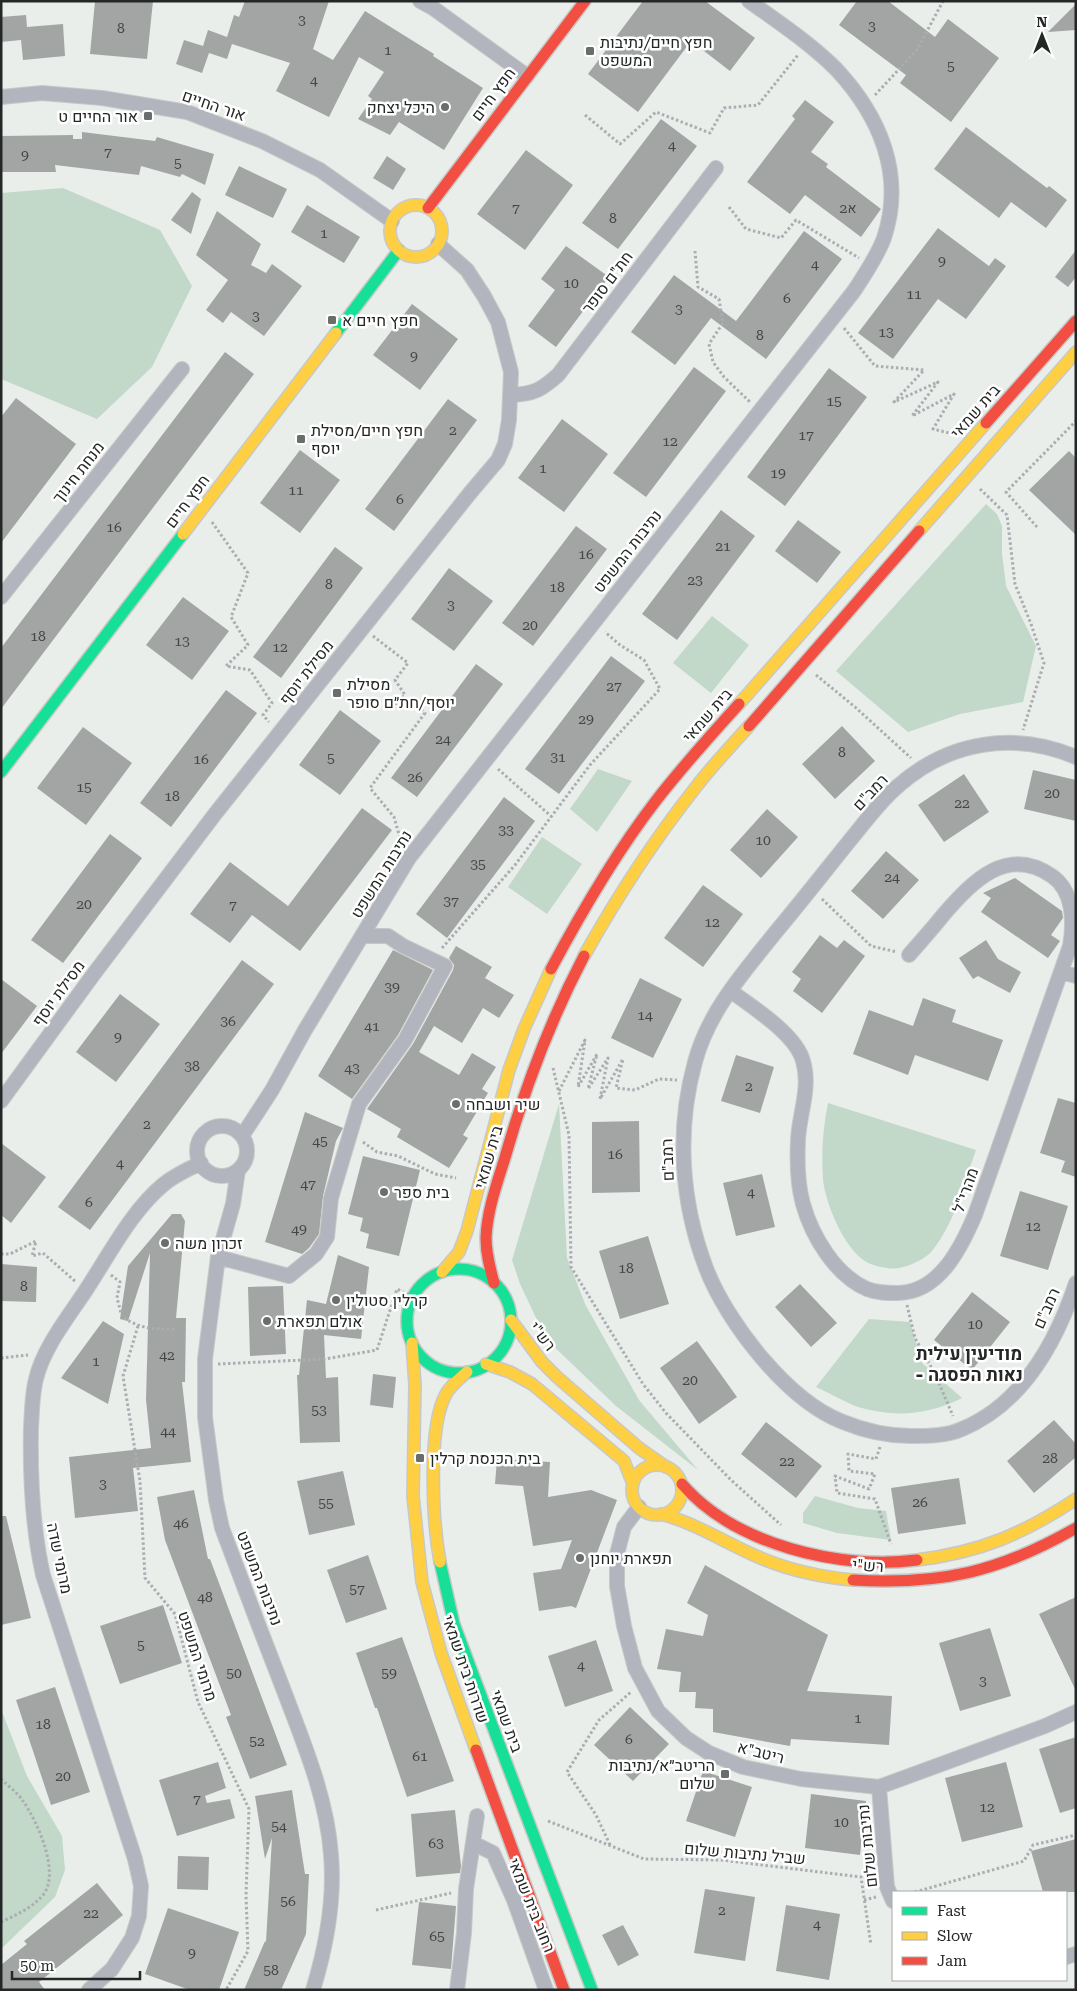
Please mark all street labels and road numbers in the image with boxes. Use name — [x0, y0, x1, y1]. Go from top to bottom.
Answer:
street label: חפץ חיים — [467, 64, 520, 125]
street label: אור החיים — [180, 86, 248, 125]
street label: חת"ם סופר — [578, 248, 637, 317]
street label: בית שמאי — [947, 380, 1004, 442]
street label: מנחת חינוך — [49, 438, 108, 507]
street label: חפץ חיים — [161, 471, 214, 532]
street label: נתיבות המשפט — [589, 506, 666, 597]
street label: מסילת יוסף — [275, 636, 337, 708]
street label: בית שמאי — [679, 684, 736, 746]
street label: רמב"ם — [849, 770, 892, 814]
street label: נתיבות המשפט — [347, 827, 416, 922]
street label: מסילת יוסף — [28, 957, 89, 1030]
street label: בית שמאי — [470, 1123, 507, 1191]
street label: רמב"ם — [657, 1138, 678, 1182]
street label: מהרי"ל — [949, 1165, 982, 1215]
street label: רמב"ם — [1029, 1285, 1064, 1332]
street label: רש"י — [525, 1318, 560, 1355]
street label: מרומי שדה — [43, 1521, 76, 1595]
street label: נתיבות המשפט — [233, 1528, 286, 1628]
street label: רש"י — [852, 1555, 884, 1576]
street label: מרומי המשפט — [174, 1609, 221, 1704]
street label: שדרות בית שמאי — [438, 1613, 493, 1726]
street label: בית שמאי — [486, 1687, 527, 1756]
street label: ריטב"א — [736, 1738, 786, 1767]
street label: נתיבות שלום — [854, 1803, 881, 1889]
street label: שביל נתיבות שלום — [683, 1839, 806, 1868]
street label: רחוב בית שמאי — [504, 1855, 559, 1955]

